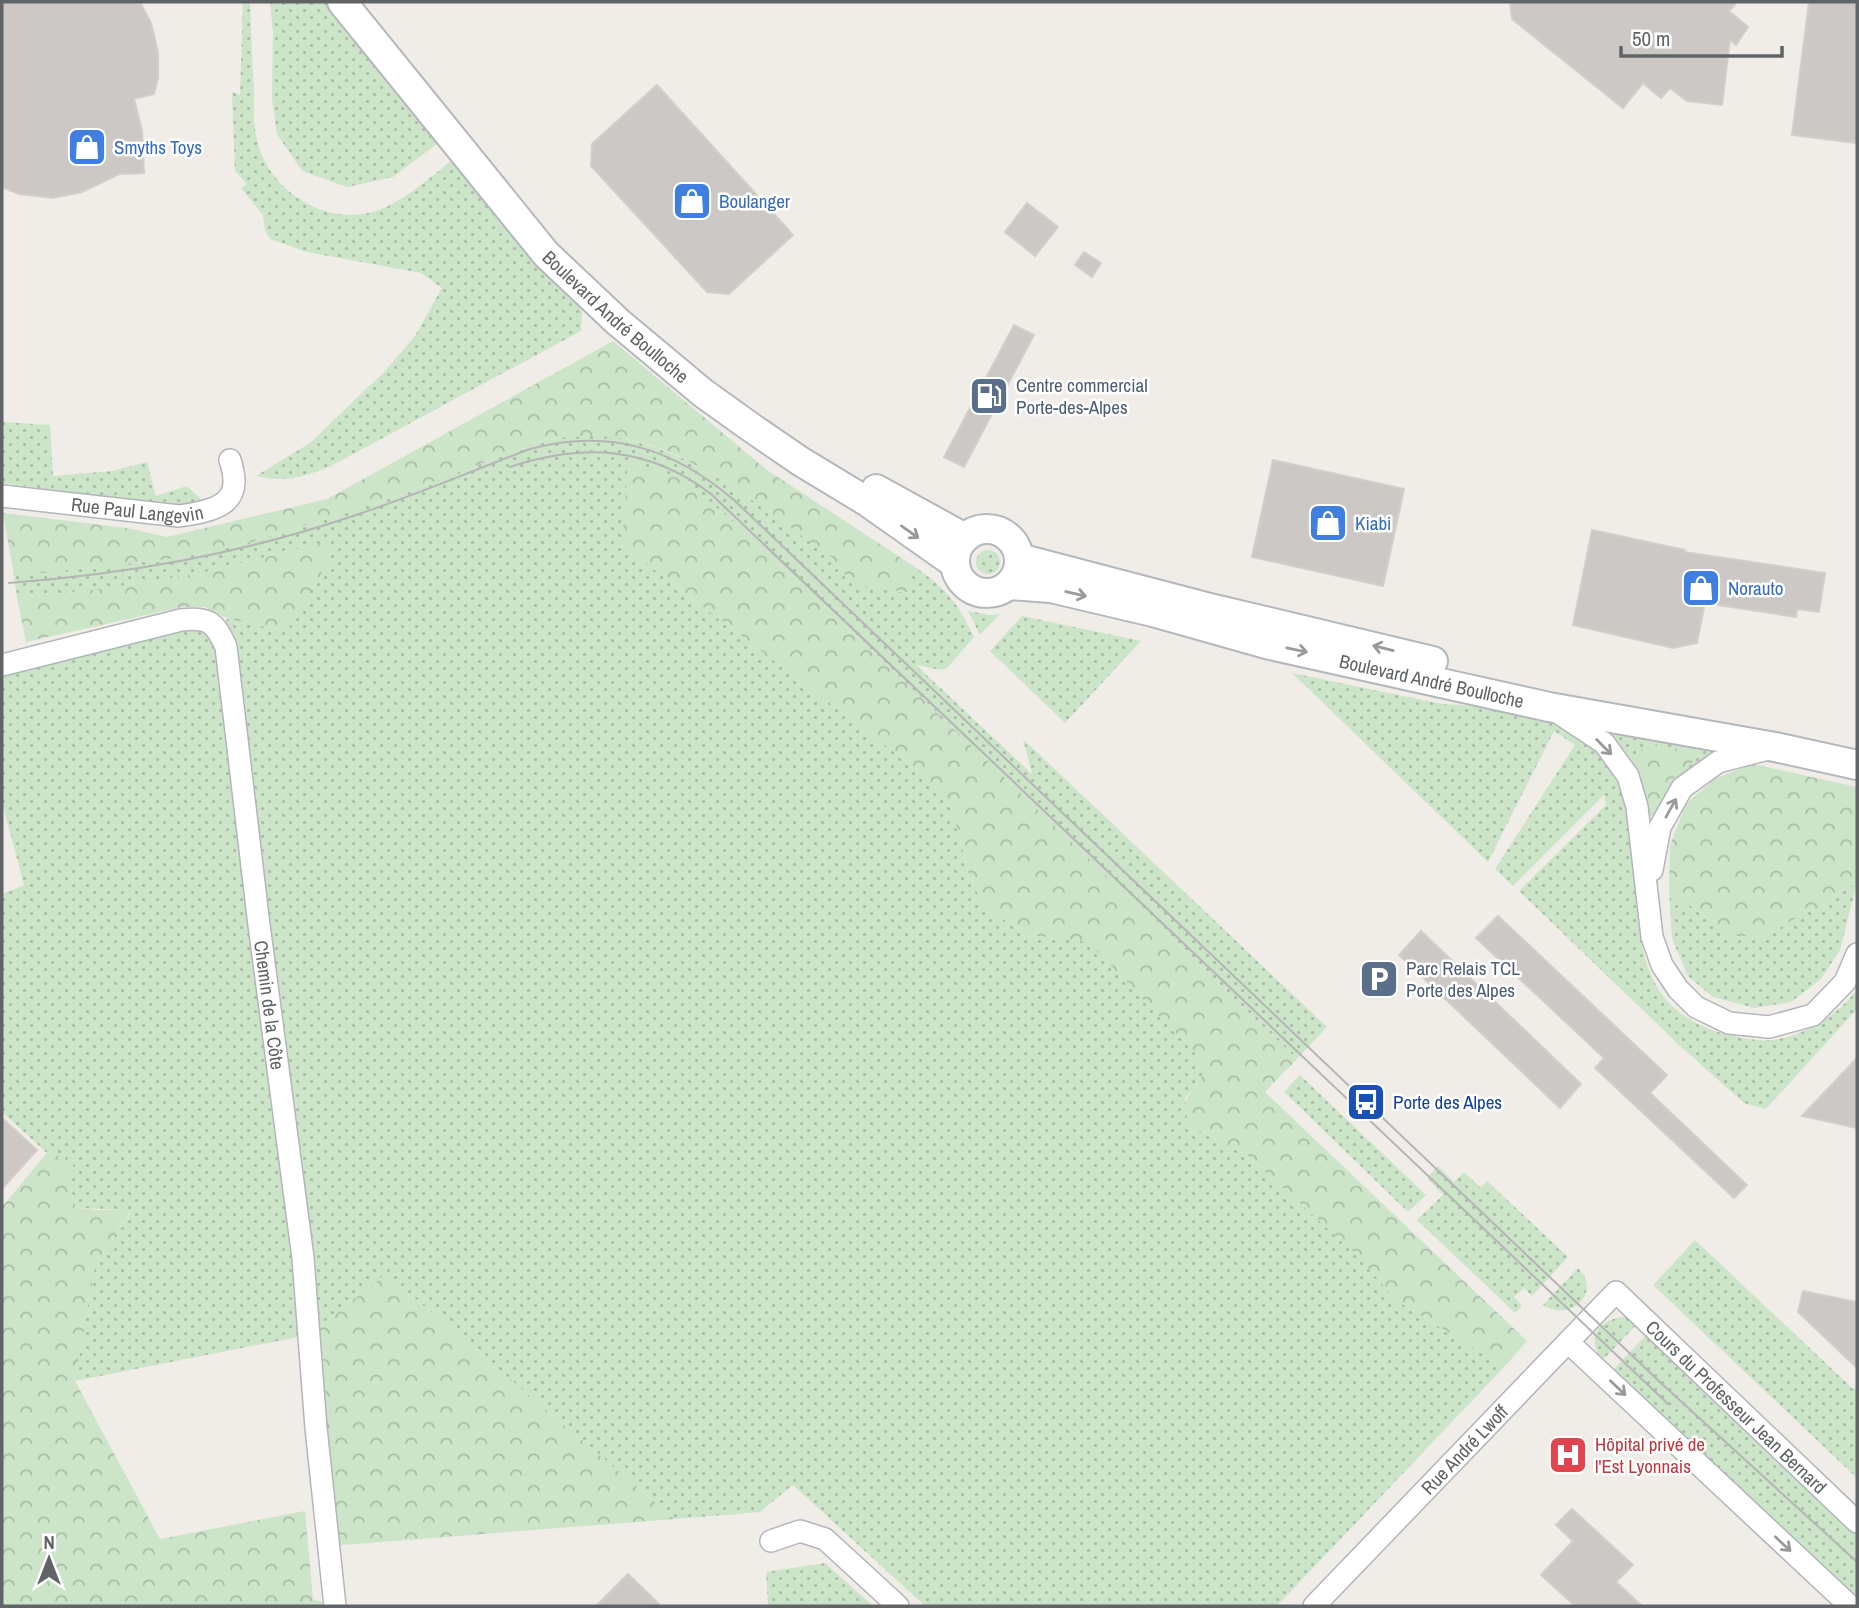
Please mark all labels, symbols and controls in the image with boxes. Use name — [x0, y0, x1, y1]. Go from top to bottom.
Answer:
scale bar — [1621, 14, 1782, 58]
text: 50 m — [1632, 24, 1670, 53]
shop icon: Smyths Toys — [66, 126, 108, 168]
place label: Smyths Toys — [114, 134, 202, 160]
shop icon: Boulanger — [671, 180, 713, 222]
place label: Boulanger — [719, 188, 791, 214]
street label: Boulevard André Boulloche — [537, 244, 695, 389]
place label: Centre commercial Porte-des-Alpes — [1016, 372, 1148, 420]
fuel station icon: Centre commercial Porte-des-Alpes — [968, 375, 1010, 417]
street label: Rue Paul Langevin — [70, 491, 206, 529]
shop icon: Kiabi — [1307, 502, 1349, 544]
place label: Kiabi — [1355, 510, 1391, 536]
one-way arrow — [900, 525, 919, 539]
shop icon: Norauto — [1680, 567, 1722, 609]
place label: Norauto — [1728, 575, 1783, 601]
one-way arrow — [1064, 588, 1087, 602]
one-way arrow — [1372, 641, 1395, 655]
one-way arrow — [1285, 644, 1308, 658]
street label: Boulevard André Boulloche — [1337, 648, 1526, 714]
one-way arrow — [1596, 738, 1613, 755]
one-way arrow — [1664, 798, 1678, 818]
street label: Chemin de la Côte — [248, 939, 291, 1071]
place label: Parc Relais TCL Porte des Alpes — [1406, 955, 1520, 1003]
parking icon: Parc Relais TCL Porte des Alpes — [1358, 958, 1400, 1000]
bus stop icon: Porte des Alpes — [1345, 1081, 1387, 1123]
place label: Porte des Alpes — [1393, 1089, 1502, 1115]
street label: Cours du Professeur Jean Bernard — [1640, 1314, 1832, 1499]
one-way arrow — [1609, 1380, 1626, 1397]
street label: Rue André Lwoff — [1415, 1399, 1514, 1500]
place label: Hôpital privé de l'Est Lyonnais — [1595, 1431, 1705, 1479]
hospital icon: Hôpital privé de l'Est Lyonnais — [1547, 1434, 1589, 1476]
north arrow — [14, 1524, 84, 1594]
text: N — [43, 1529, 55, 1555]
one-way arrow — [1774, 1536, 1791, 1553]

